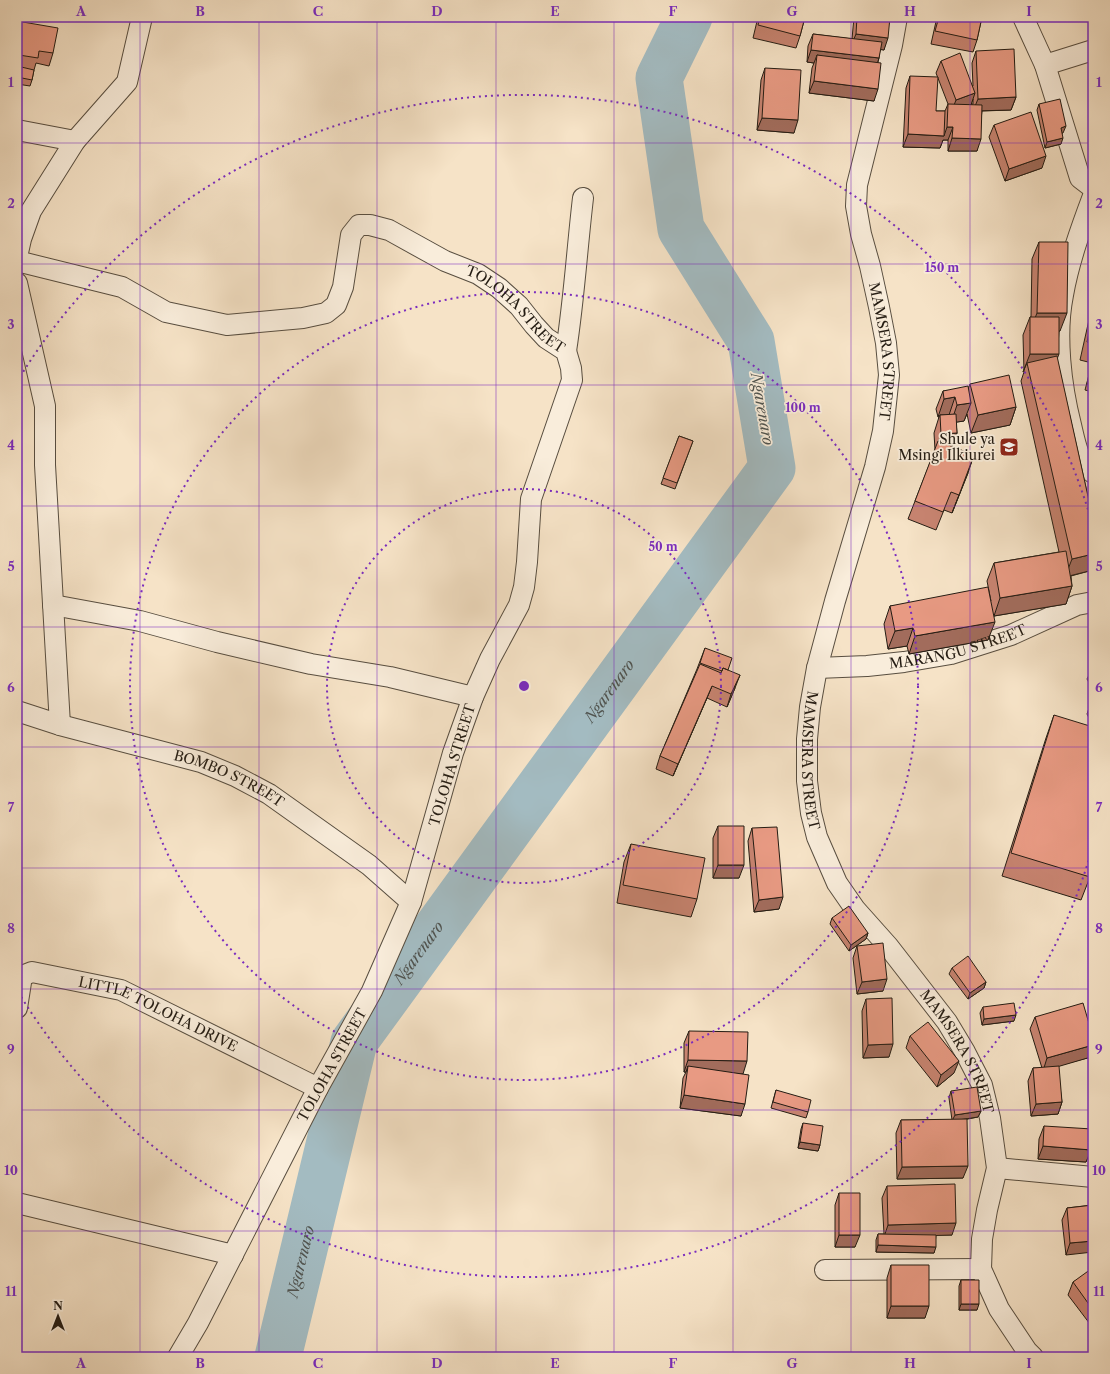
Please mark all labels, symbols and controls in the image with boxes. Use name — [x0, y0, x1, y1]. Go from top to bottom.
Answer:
text: A — [75, 3, 87, 19]
text: B — [195, 3, 205, 19]
text: C — [313, 3, 323, 19]
text: D — [431, 3, 443, 19]
text: E — [550, 3, 560, 19]
text: F — [669, 3, 678, 19]
text: G — [786, 3, 798, 19]
text: H — [904, 3, 916, 19]
text: I — [1026, 3, 1032, 19]
text: 1 — [8, 74, 14, 90]
text: 1 — [1096, 74, 1102, 90]
text: 2 — [7, 195, 15, 211]
text: 2 — [1095, 195, 1103, 211]
text: 150 m — [925, 260, 959, 275]
street label: TOLOHA STREET — [463, 261, 569, 357]
street label: MAMSERA STREET — [865, 280, 898, 422]
text: 3 — [7, 316, 15, 332]
text: 3 — [1095, 316, 1103, 332]
water label: Ngarenaro — [747, 370, 778, 447]
text: 100 m — [785, 400, 821, 415]
place label: Shule ya Msingi Ilkiurei — [898, 430, 996, 464]
school or university icon: Shule ya Msingi Ilkiurei — [998, 436, 1020, 458]
text: 4 — [7, 437, 15, 453]
text: 4 — [1095, 437, 1103, 453]
text: 50 m — [648, 539, 678, 554]
text: 5 — [7, 558, 15, 574]
text: 5 — [1095, 558, 1103, 574]
street label: MARANGU STREET — [888, 620, 1030, 673]
water label: Ngarenaro — [579, 656, 638, 727]
text: 6 — [7, 679, 15, 695]
centre of rings — [517, 679, 531, 693]
text: 6 — [1095, 679, 1103, 695]
street label: MAMSERA STREET — [798, 690, 824, 832]
street label: TOLOHA STREET — [425, 701, 479, 828]
street label: BOMBO STREET — [172, 746, 288, 811]
text: 7 — [8, 799, 15, 815]
text: 7 — [1096, 799, 1103, 815]
water label: Ngarenaro — [388, 918, 448, 989]
text: 8 — [7, 920, 15, 936]
text: 8 — [1095, 920, 1103, 936]
street label: LITTLE TOLOHA DRIVE — [77, 973, 241, 1056]
street label: MAMSERA STREET — [916, 986, 998, 1115]
street label: TOLOHA STREET — [293, 1005, 371, 1125]
text: 9 — [7, 1041, 15, 1057]
text: 9 — [1095, 1041, 1103, 1057]
text: 10 — [4, 1162, 18, 1178]
text: 10 — [1092, 1162, 1106, 1178]
water label: Ngarenaro — [282, 1224, 318, 1300]
text: 11 — [5, 1283, 17, 1299]
text: 11 — [1093, 1283, 1105, 1299]
north arrow — [38, 1296, 78, 1336]
text: N — [53, 1299, 63, 1313]
text: A — [75, 1355, 87, 1371]
text: B — [195, 1355, 205, 1371]
text: C — [313, 1355, 323, 1371]
text: D — [431, 1355, 443, 1371]
text: E — [550, 1355, 560, 1371]
text: F — [669, 1355, 678, 1371]
text: G — [786, 1355, 798, 1371]
text: H — [904, 1355, 916, 1371]
text: I — [1026, 1355, 1032, 1371]

